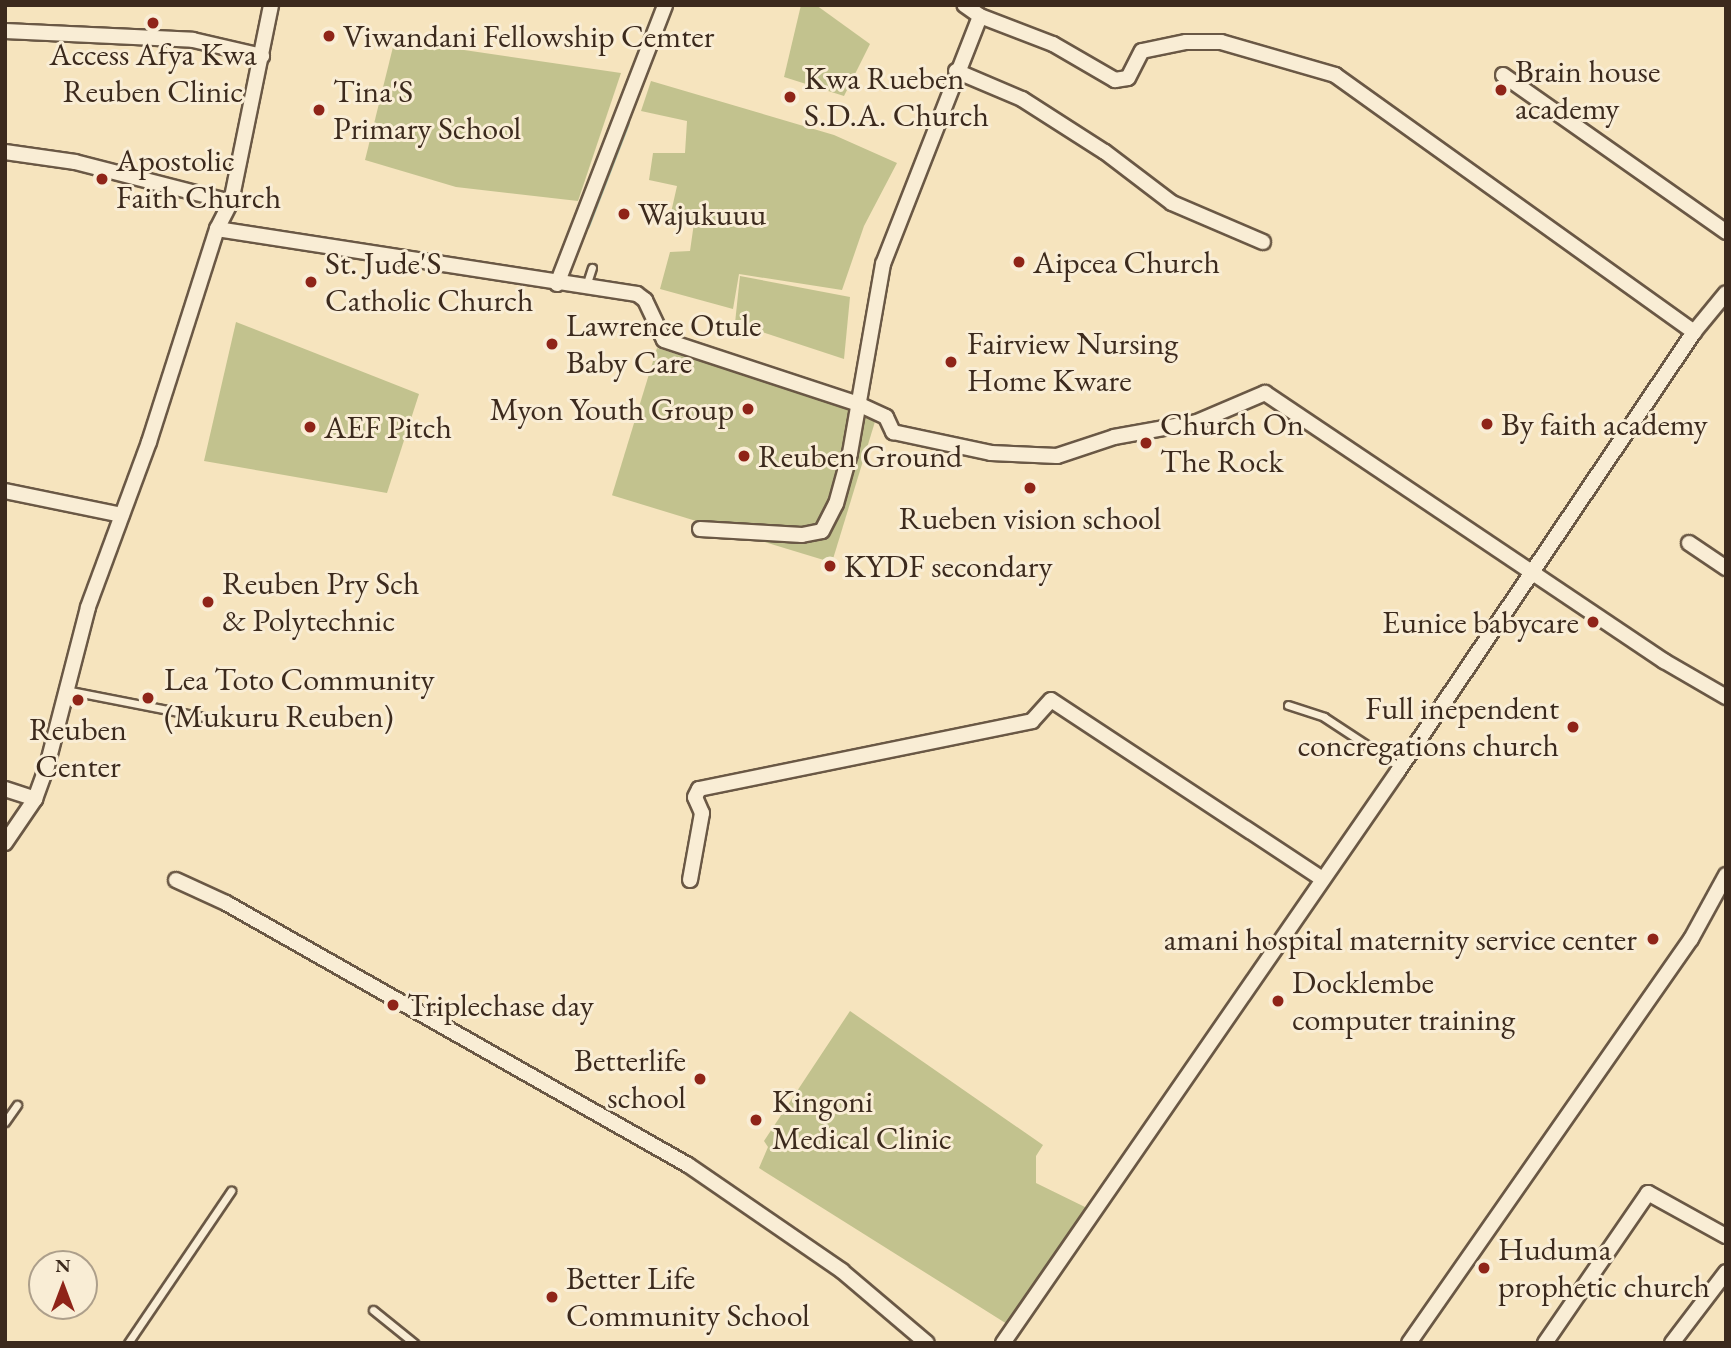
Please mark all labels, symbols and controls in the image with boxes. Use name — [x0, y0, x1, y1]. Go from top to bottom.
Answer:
marker: Access Afya Kwa Reuben Clinic — [143, 13, 163, 33]
place label: Viwandani Fellowship Cemter — [343, 17, 714, 55]
marker: Viwandani Fellowship Cemter — [321, 28, 337, 44]
place label: Access Afya Kwa Reuben Clinic — [49, 36, 257, 111]
place label: Brain house academy — [1515, 53, 1660, 128]
place label: Kwa Rueben S.D.A. Church — [804, 60, 989, 135]
place label: Tina'S Primary School — [333, 73, 521, 148]
marker: Brain house academy — [1493, 82, 1509, 98]
marker: Kwa Rueben S.D.A. Church — [782, 89, 798, 105]
marker: Tina'S Primary School — [311, 102, 327, 118]
place label: Apostolic Faith Church — [116, 142, 281, 217]
marker: Apostolic Faith Church — [94, 171, 110, 187]
place label: Wajukuuu — [638, 195, 766, 233]
marker: Wajukuuu — [616, 206, 632, 222]
place label: Aipcea Church — [1033, 243, 1220, 281]
place label: St. Jude'S Catholic Church — [325, 245, 534, 320]
marker: Aipcea Church — [1011, 254, 1027, 270]
marker: St. Jude'S Catholic Church — [303, 274, 319, 290]
place label: Lawrence Otule Baby Care — [566, 307, 762, 382]
place label: Fairview Nursing Home Kware — [967, 325, 1178, 400]
marker: Lawrence Otule Baby Care — [544, 336, 560, 352]
marker: Fairview Nursing Home Kware — [941, 352, 961, 372]
place label: Myon Youth Group — [490, 390, 734, 428]
marker: Myon Youth Group — [740, 401, 756, 417]
place label: By faith academy — [1501, 405, 1707, 443]
place label: Church On The Rock — [1160, 406, 1304, 481]
place label: AEF Pitch — [324, 408, 452, 446]
marker: By faith academy — [1479, 416, 1495, 432]
marker: AEF Pitch — [302, 419, 318, 435]
marker: Church On The Rock — [1138, 435, 1154, 451]
place label: Reuben Ground — [758, 437, 962, 475]
marker: Reuben Ground — [736, 448, 752, 464]
marker: Rueben vision school — [1022, 480, 1038, 496]
place label: Rueben vision school — [899, 499, 1161, 537]
place label: KYDF secondary — [844, 547, 1052, 585]
marker: KYDF secondary — [822, 558, 838, 574]
place label: Reuben Pry Sch & Polytechnic — [222, 565, 420, 640]
marker: Reuben Pry Sch & Polytechnic — [200, 594, 216, 610]
place label: Eunice babycare — [1382, 603, 1579, 641]
marker: Eunice babycare — [1585, 614, 1601, 630]
place label: Lea Toto Community (Mukuru Reuben) — [164, 661, 435, 736]
marker: Lea Toto Community (Mukuru Reuben) — [138, 688, 158, 708]
place label: Full inependent concregations church — [1298, 690, 1559, 765]
marker: Reuben Center — [70, 692, 86, 708]
place label: Reuben Center — [29, 711, 127, 786]
marker: Full inependent concregations church — [1565, 719, 1581, 735]
place label: amani hospital maternity service center — [1164, 920, 1637, 958]
marker: amani hospital maternity service center — [1643, 929, 1663, 949]
place label: Docklembe computer training — [1292, 964, 1515, 1039]
place label: Triplechase day — [407, 986, 594, 1024]
marker: Docklembe computer training — [1270, 993, 1286, 1009]
marker: Triplechase day — [385, 997, 401, 1013]
place label: Betterlife school — [574, 1042, 686, 1117]
marker: Betterlife school — [692, 1071, 708, 1087]
place label: Kingoni Medical Clinic — [772, 1083, 952, 1158]
marker: Kingoni Medical Clinic — [746, 1110, 766, 1130]
place label: Huduma prophetic church — [1498, 1231, 1710, 1306]
north arrow — [28, 1250, 98, 1320]
text: N — [55, 1253, 71, 1278]
place label: Better Life Community School — [566, 1260, 810, 1335]
marker: Huduma prophetic church — [1476, 1260, 1492, 1276]
marker: Better Life Community School — [544, 1289, 560, 1305]

